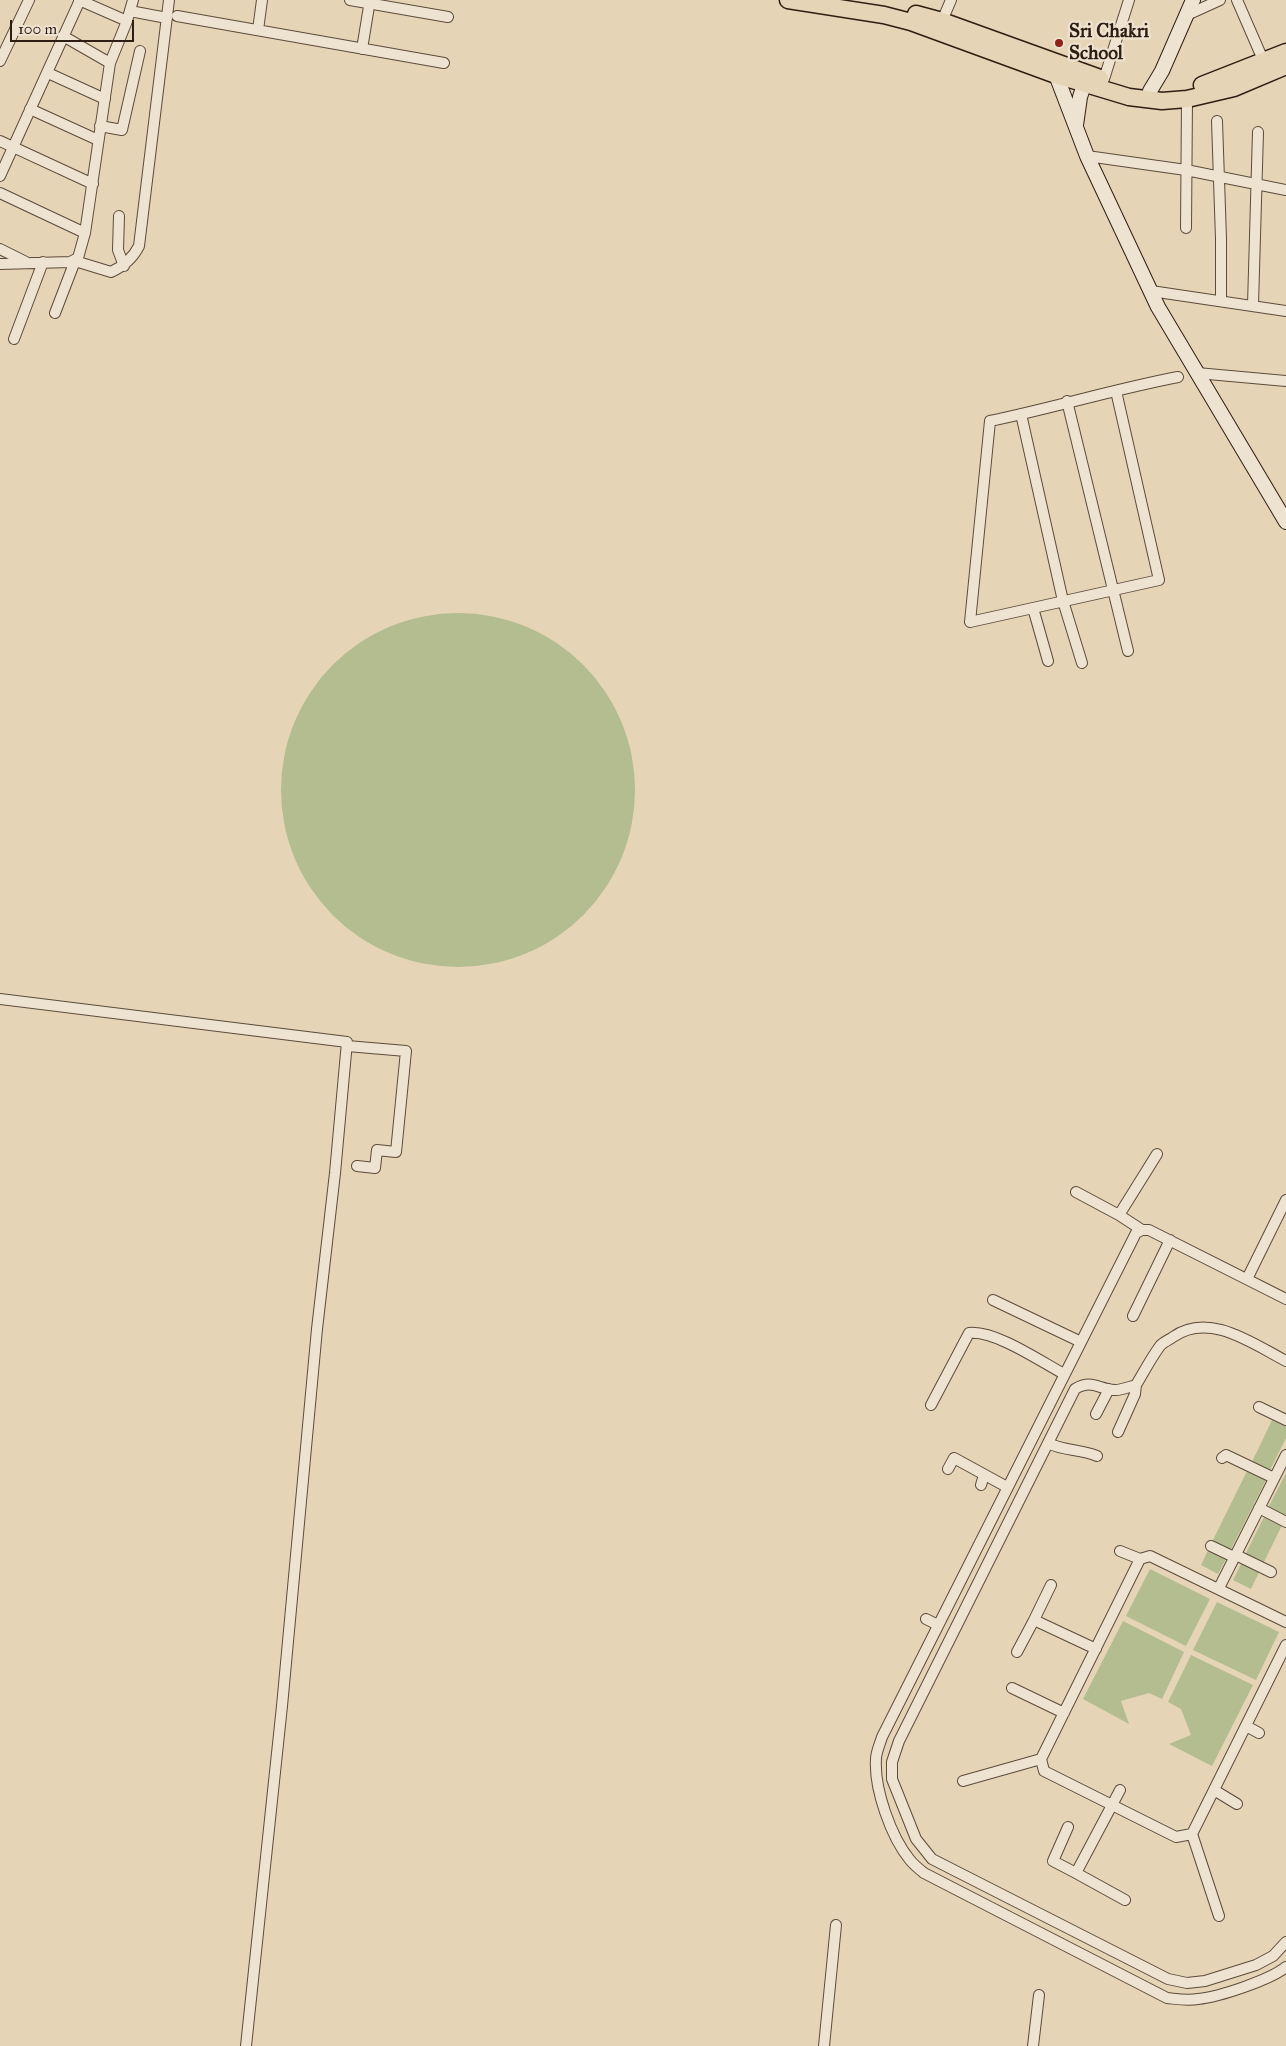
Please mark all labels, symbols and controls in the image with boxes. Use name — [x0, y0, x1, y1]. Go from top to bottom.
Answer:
scale bar — [12, 10, 136, 42]
text: 100 m — [18, 20, 57, 38]
place label: Sri Chakri School — [1069, 21, 1149, 65]
marker: Sri Chakri School — [1053, 37, 1065, 49]

